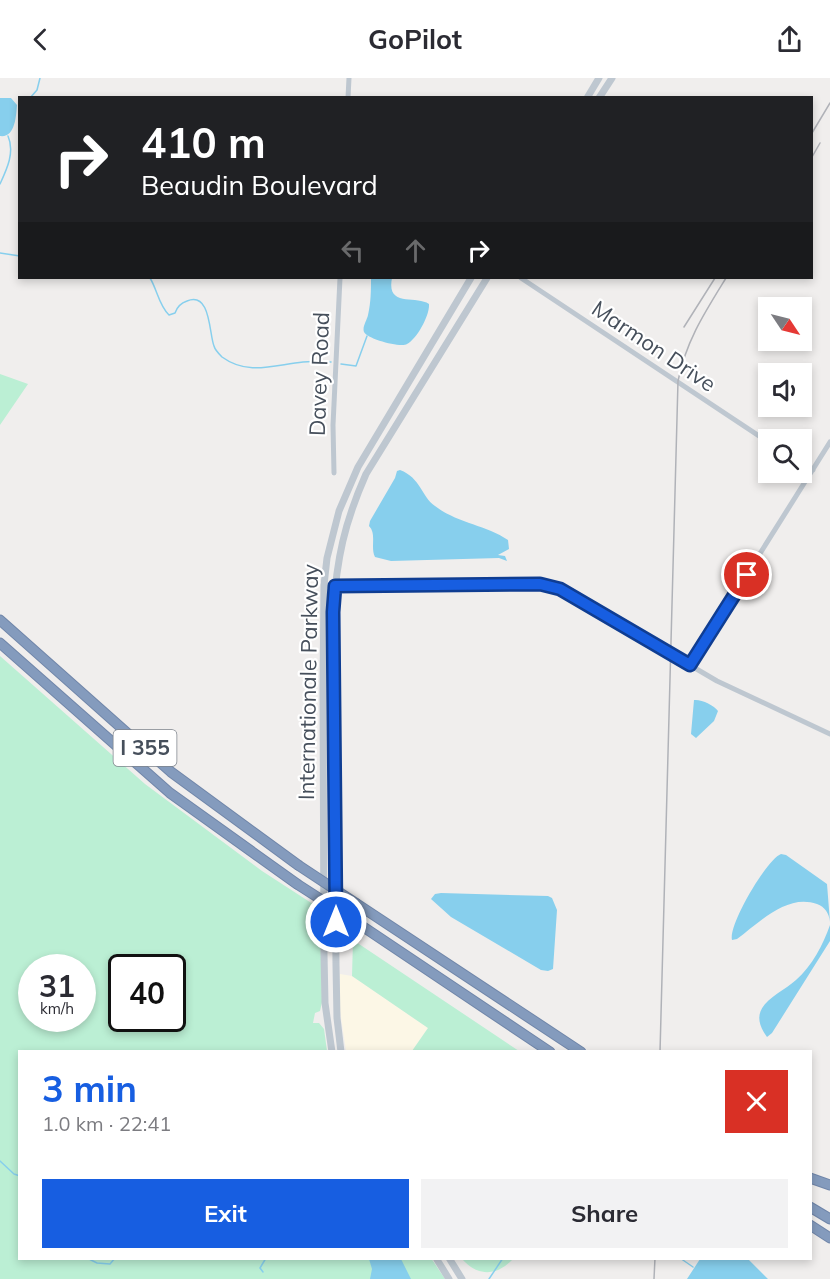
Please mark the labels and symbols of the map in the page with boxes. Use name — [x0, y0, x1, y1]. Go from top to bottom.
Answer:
street label: Marmon Drive — [587, 294, 721, 398]
north arrow — [758, 297, 812, 351]
street label: Davey Road — [303, 311, 335, 437]
pin — [721, 549, 772, 600]
street label: Internationale Parkway — [292, 563, 324, 800]
road number: I 355 — [114, 730, 176, 766]
position arrow — [304, 890, 368, 954]
speed limit sign: 40 — [108, 954, 186, 1032]

